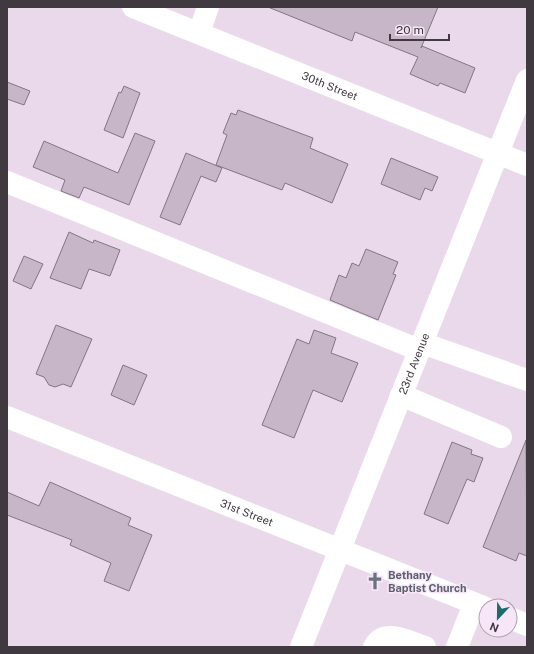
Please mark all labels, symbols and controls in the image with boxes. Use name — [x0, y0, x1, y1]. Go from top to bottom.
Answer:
scale bar — [390, 16, 449, 42]
text: 20 m — [396, 23, 424, 37]
street label: 30th Street — [300, 69, 359, 102]
street label: 23rd Avenue — [396, 331, 431, 396]
street label: 31st Street — [218, 497, 275, 529]
place label: Bethany Baptist Church — [388, 569, 467, 594]
church icon: Bethany Baptist Church — [365, 571, 385, 591]
north arrow — [478, 598, 518, 638]
text: N — [488, 620, 500, 634]

